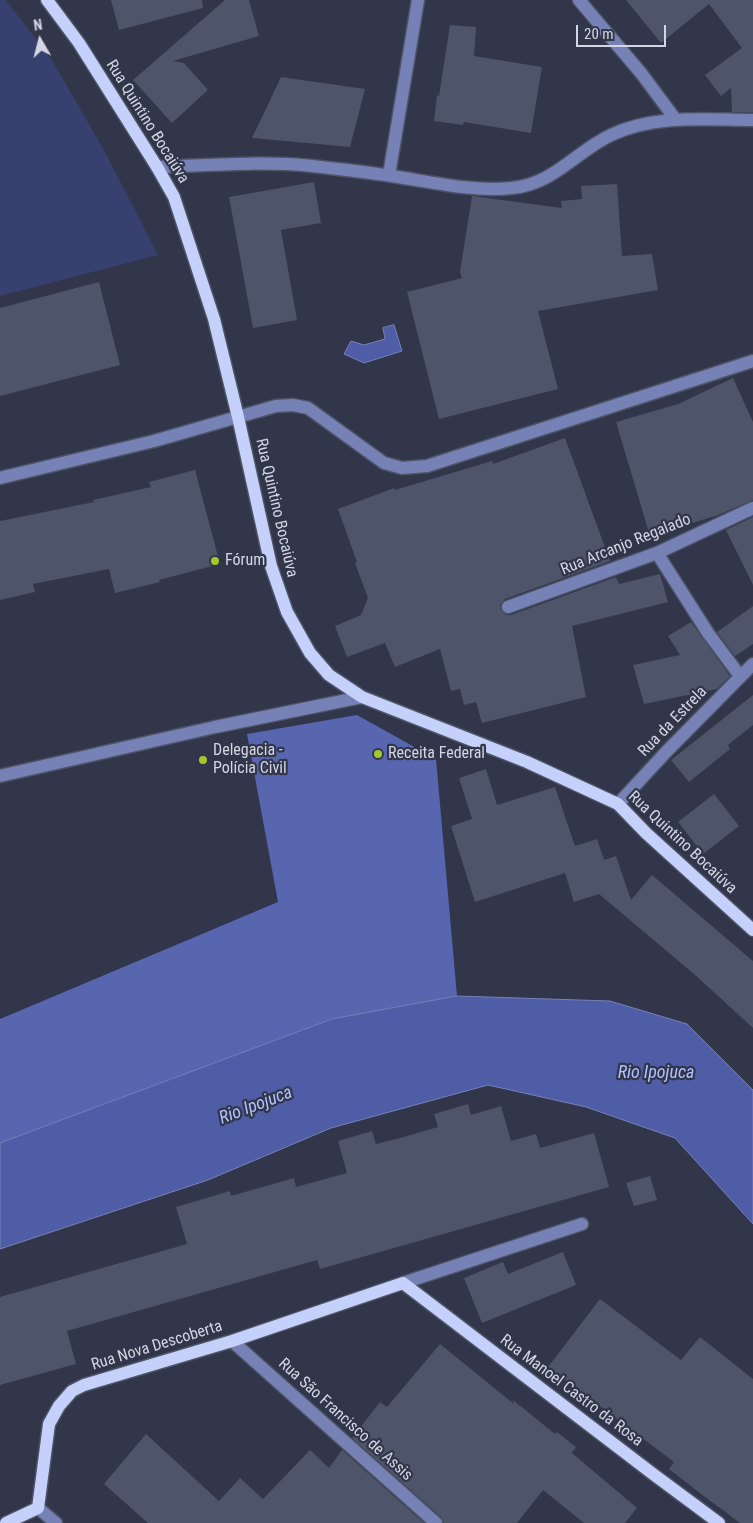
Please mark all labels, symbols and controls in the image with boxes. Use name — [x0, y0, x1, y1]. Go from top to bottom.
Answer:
north arrow — [15, 15, 65, 65]
scale bar — [578, 15, 668, 47]
text: N — [33, 17, 43, 34]
text: 20 m — [584, 25, 614, 43]
street label: Rua Quintino Bocaiúva — [101, 57, 193, 187]
street label: Rua Quintino Bocaiúva — [251, 437, 301, 579]
street label: Rua Arcanjo Regalado — [558, 510, 694, 580]
place label: Fórum — [225, 551, 265, 571]
marker: Fórum — [209, 555, 221, 567]
street label: Rua da Estrela — [635, 683, 711, 761]
place label: Delegacia - Polícia Civil — [213, 741, 287, 779]
place label: Receita Federal — [388, 744, 485, 764]
marker: Receita Federal — [372, 748, 384, 760]
marker: Delegacia - Polícia Civil — [197, 754, 209, 766]
street label: Rua Quintino Bocaiúva — [624, 788, 740, 898]
water label: Rio Ipojuca — [618, 1062, 694, 1084]
water label: Rio Ipojuca — [216, 1082, 296, 1130]
street label: Rua Nova Descoberta — [89, 1317, 225, 1375]
street label: Rua Manoel Castro da Rosa — [496, 1331, 646, 1451]
street label: Rua São Francisco de Assis — [274, 1355, 416, 1485]

